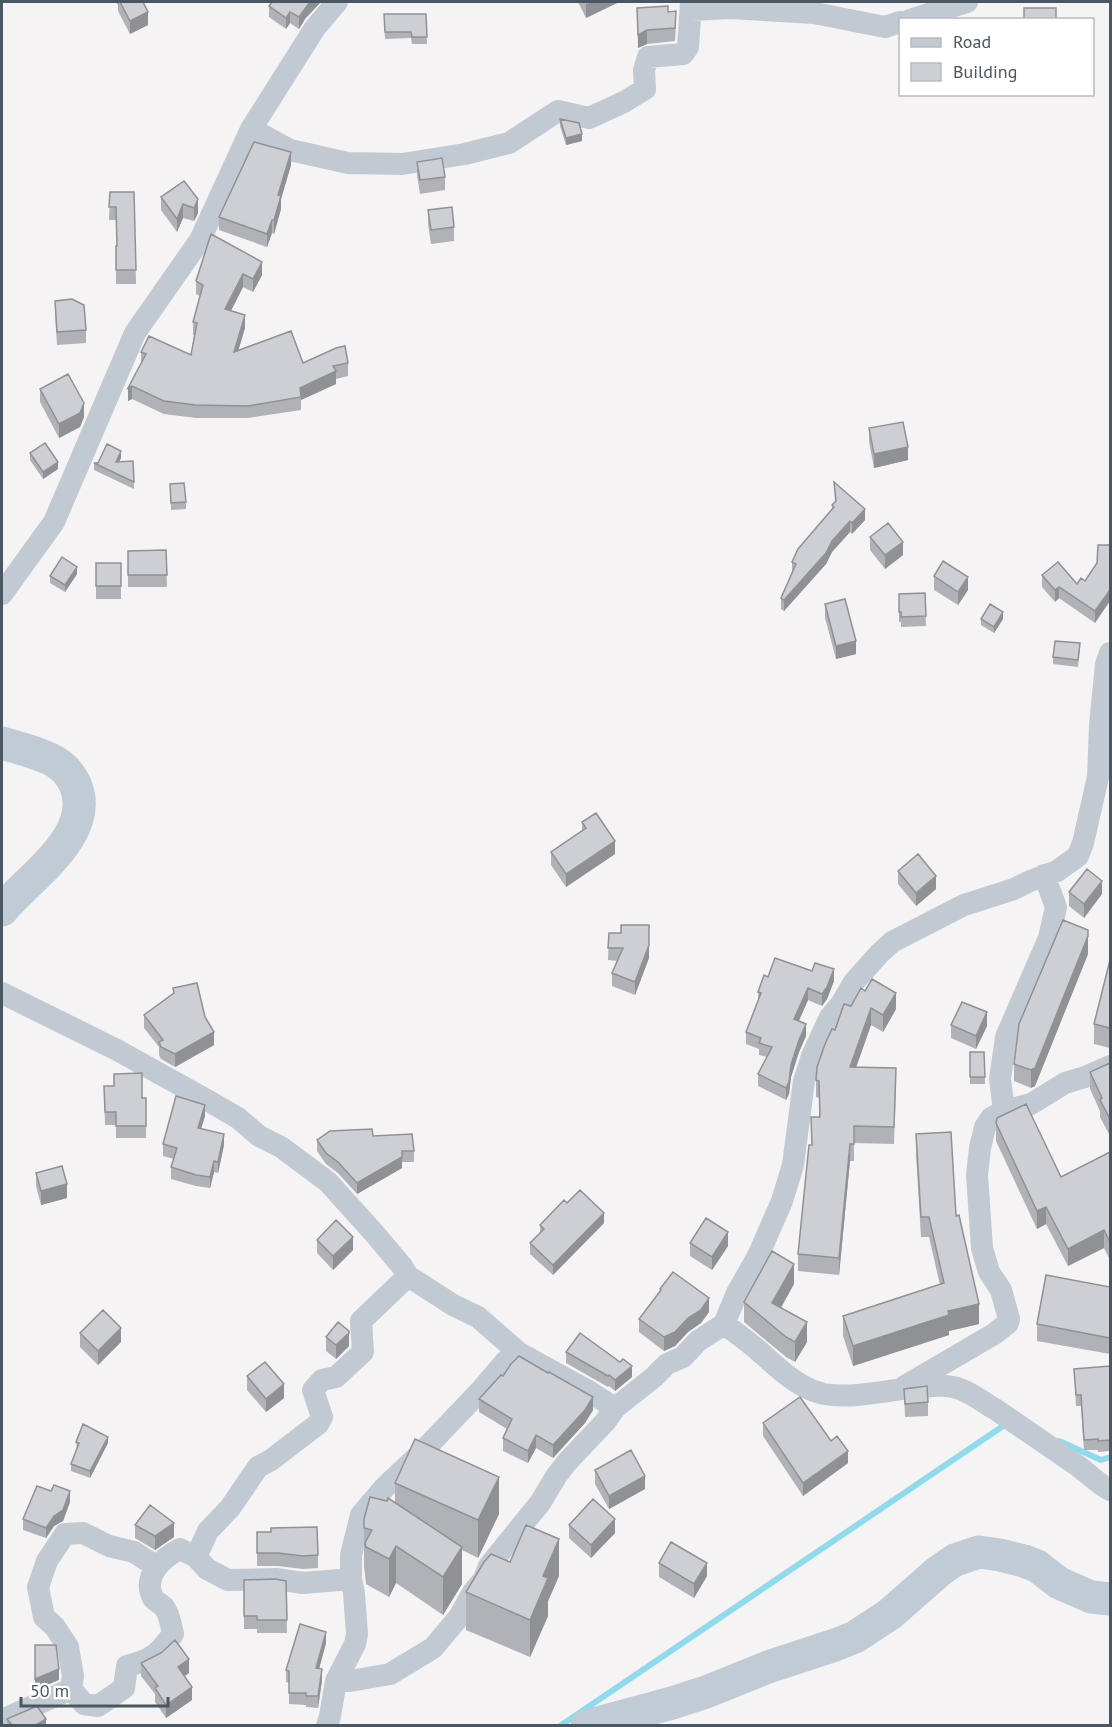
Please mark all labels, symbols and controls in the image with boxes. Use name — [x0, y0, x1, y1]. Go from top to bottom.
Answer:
legend — [899, 18, 1094, 96]
text: Road — [953, 30, 991, 53]
text: Building — [953, 60, 1017, 83]
scale bar — [21, 1670, 168, 1708]
text: 50 m — [30, 1679, 69, 1702]

